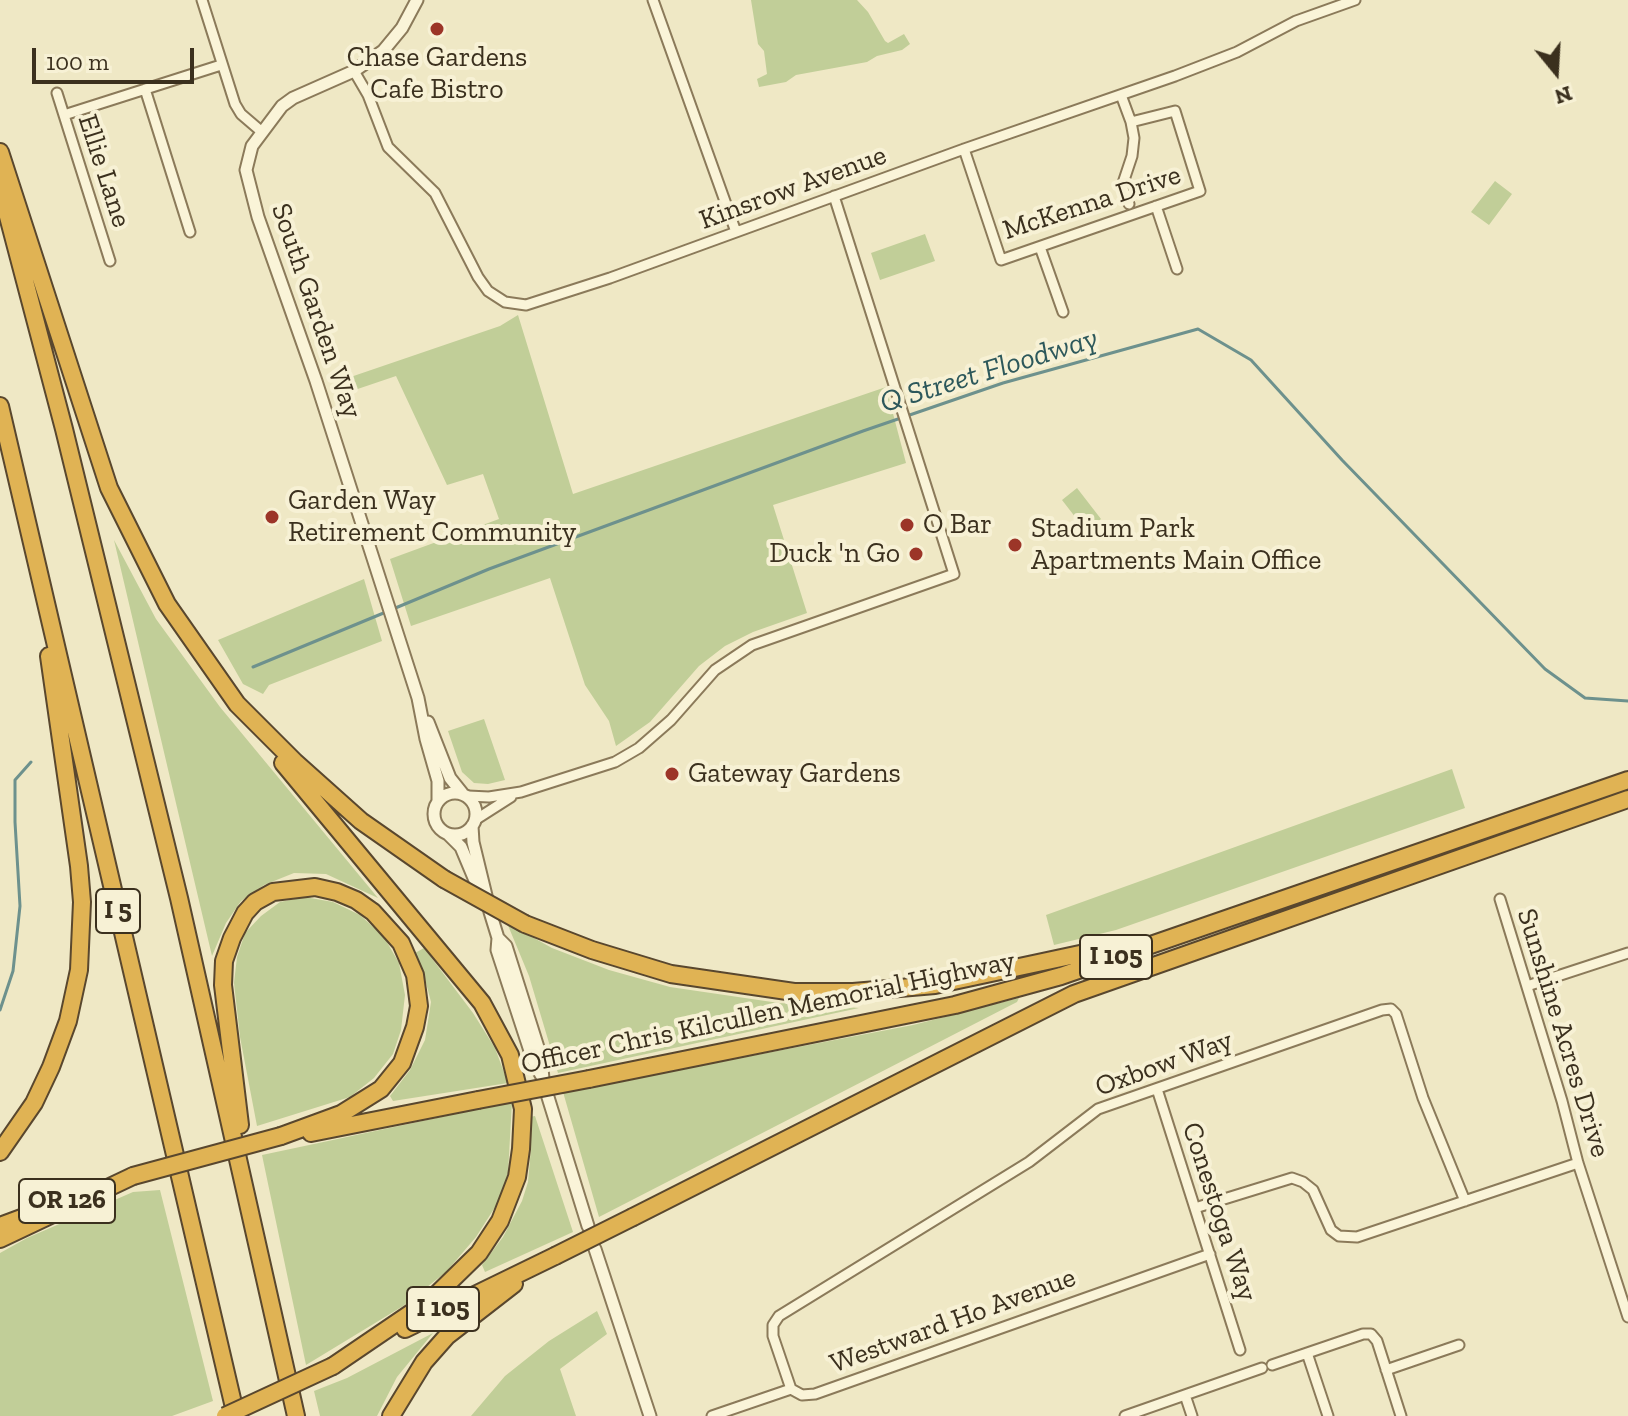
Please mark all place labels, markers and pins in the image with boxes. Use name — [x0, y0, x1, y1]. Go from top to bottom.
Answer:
marker: Chase Gardens Cafe Bistro — [428, 20, 446, 38]
place label: Chase Gardens Cafe Bistro — [347, 41, 527, 107]
place label: Garden Way Retirement Community — [288, 484, 576, 550]
marker: Garden Way Retirement Community — [263, 508, 281, 526]
place label: O Bar — [923, 508, 992, 542]
place label: Stadium Park Apartments Main Office — [1031, 512, 1321, 578]
marker: O Bar — [898, 516, 916, 534]
marker: Stadium Park Apartments Main Office — [1006, 536, 1024, 554]
place label: Duck 'n Go — [769, 537, 900, 571]
marker: Duck 'n Go — [907, 545, 925, 563]
place label: Gateway Gardens — [688, 757, 901, 791]
marker: Gateway Gardens — [663, 765, 681, 783]

